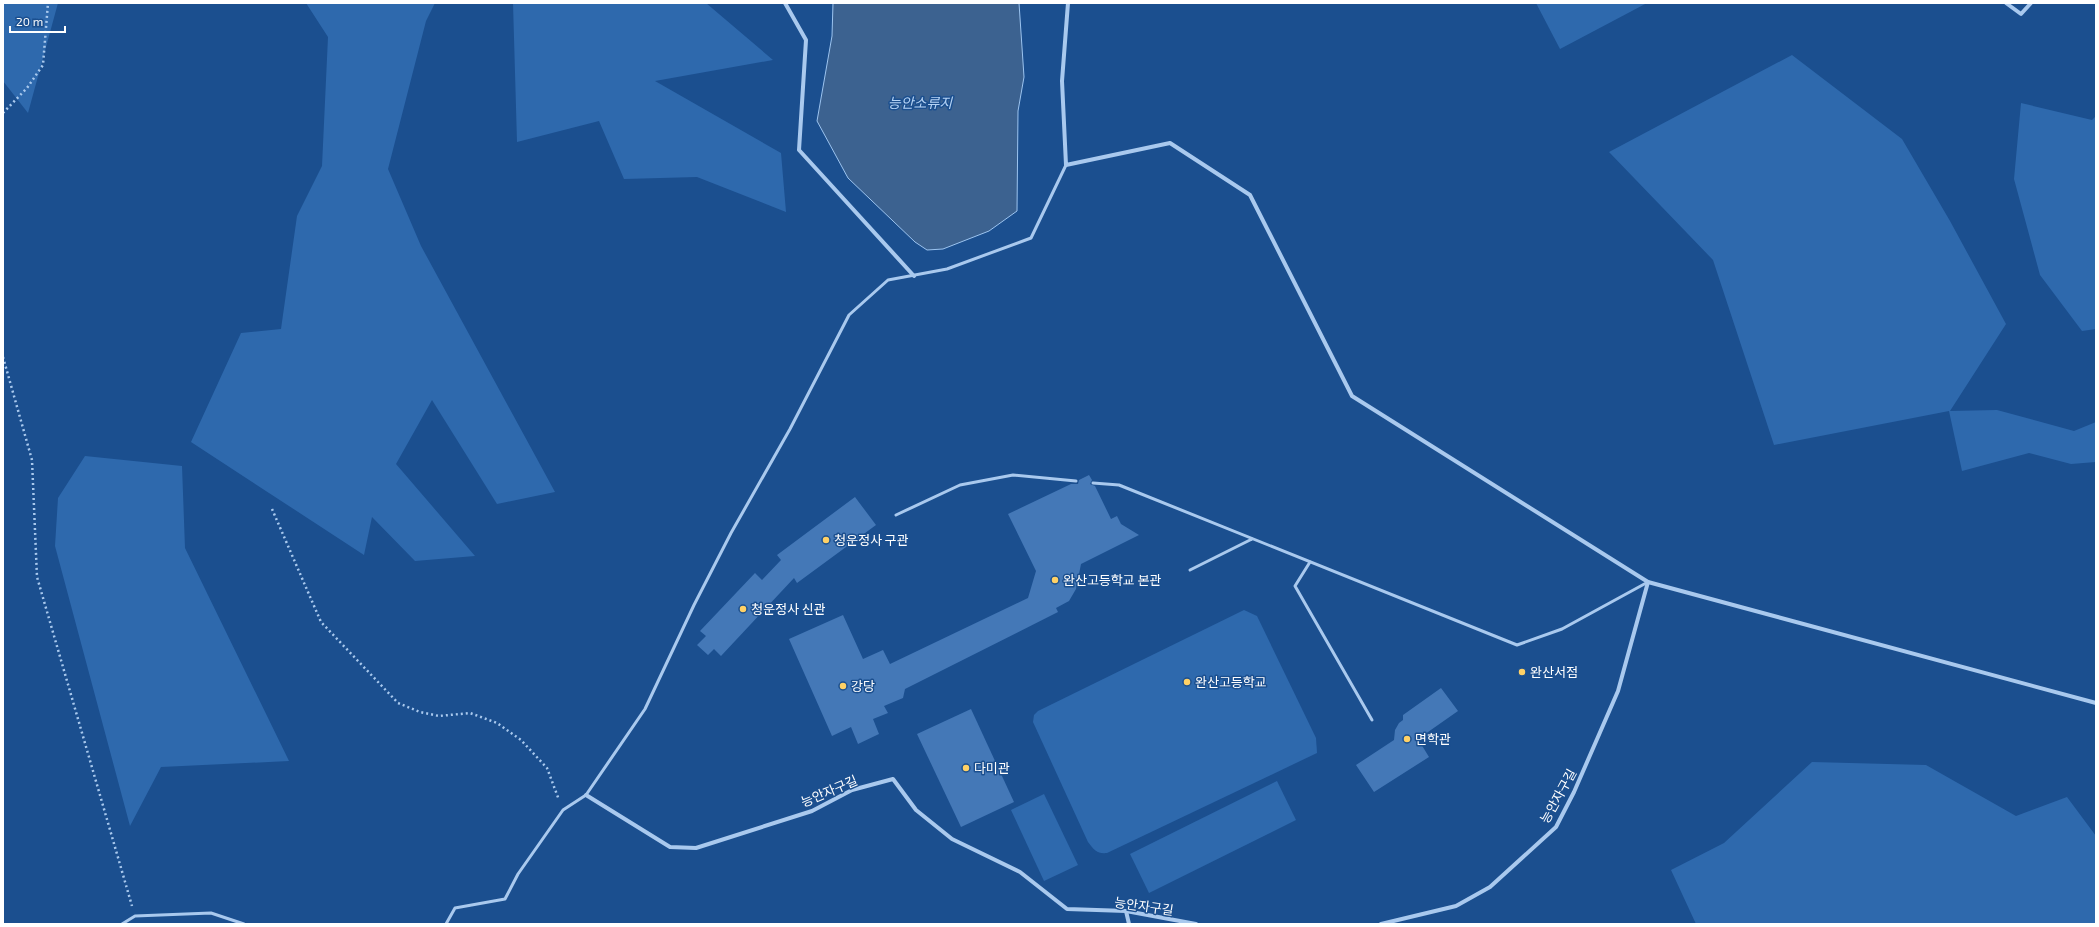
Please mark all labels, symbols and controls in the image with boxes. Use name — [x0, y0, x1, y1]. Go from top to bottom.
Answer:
scale bar — [10, 8, 65, 34]
text: 20 m — [16, 14, 43, 28]
water label: 능안소류지 — [888, 94, 953, 111]
place label: 청운정사 구관 — [834, 532, 909, 548]
marker: 청운정사 구관 — [821, 535, 831, 545]
place label: 완산고등학교 본관 — [1063, 572, 1162, 588]
marker: 완산고등학교 본관 — [1050, 575, 1060, 585]
place label: 청운정사 신관 — [751, 601, 826, 617]
marker: 청운정사 신관 — [738, 604, 748, 614]
place label: 완산서점 — [1530, 664, 1578, 680]
marker: 완산서점 — [1517, 667, 1527, 677]
place label: 완산고등학교 — [1195, 674, 1267, 690]
marker: 완산고등학교 — [1182, 677, 1192, 687]
place label: 강당 — [851, 678, 875, 694]
marker: 강당 — [838, 681, 848, 691]
place label: 면학관 — [1415, 731, 1451, 747]
marker: 면학관 — [1402, 734, 1412, 744]
place label: 다미관 — [974, 760, 1010, 776]
marker: 다미관 — [961, 763, 971, 773]
street label: 능안자구길 — [1537, 766, 1579, 826]
street label: 능안자구길 — [798, 772, 860, 810]
street label: 능안자구길 — [1113, 894, 1175, 918]

